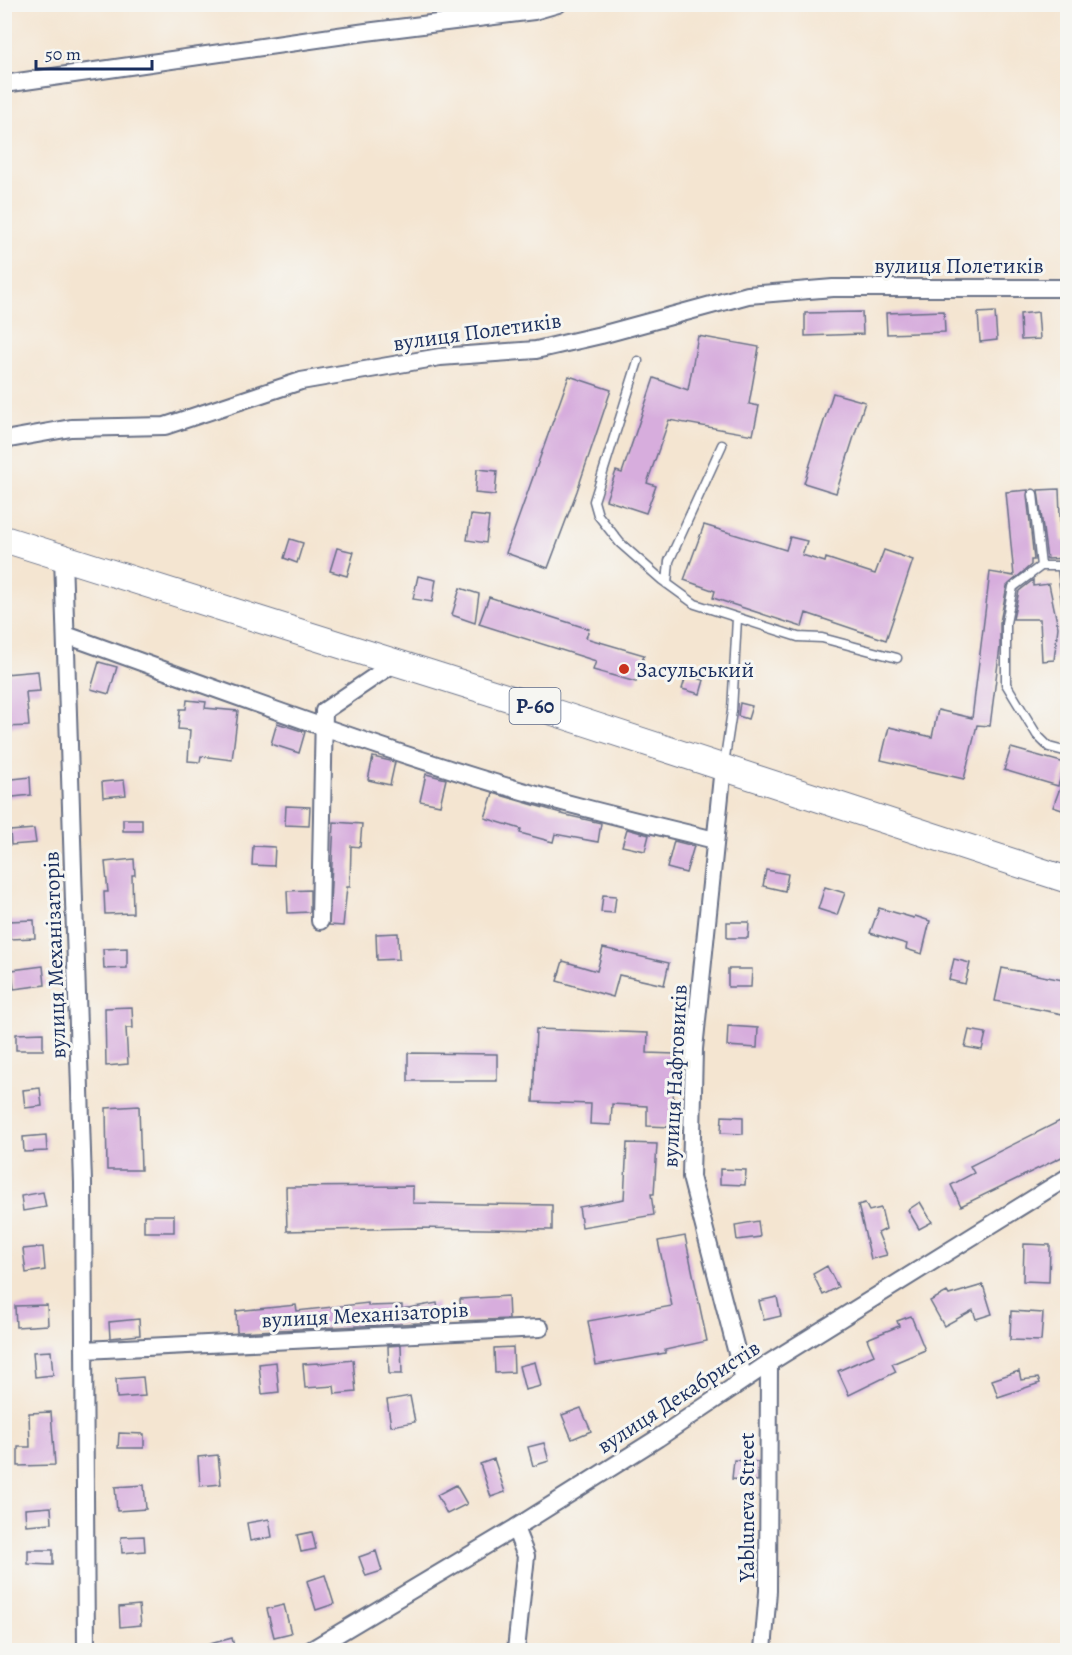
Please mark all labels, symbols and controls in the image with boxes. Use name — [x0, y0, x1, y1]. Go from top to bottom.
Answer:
scale bar — [36, 33, 152, 71]
text: 50 m — [45, 42, 81, 66]
street label: вулиця Полетиків — [874, 251, 1044, 281]
street label: вулиця Полетиків — [391, 305, 563, 359]
place label: Засульський — [636, 655, 754, 685]
marker: Засульський — [617, 662, 631, 676]
road number: Р-60 — [510, 688, 560, 724]
street label: вулиця Механізаторів — [36, 851, 74, 1059]
street label: вулиця Нафтовиків — [655, 984, 695, 1168]
street label: вулиця Механізаторів — [261, 1295, 469, 1335]
street label: вулиця Декабристів — [591, 1333, 766, 1461]
street label: Yabluneva Street — [732, 1432, 762, 1583]

